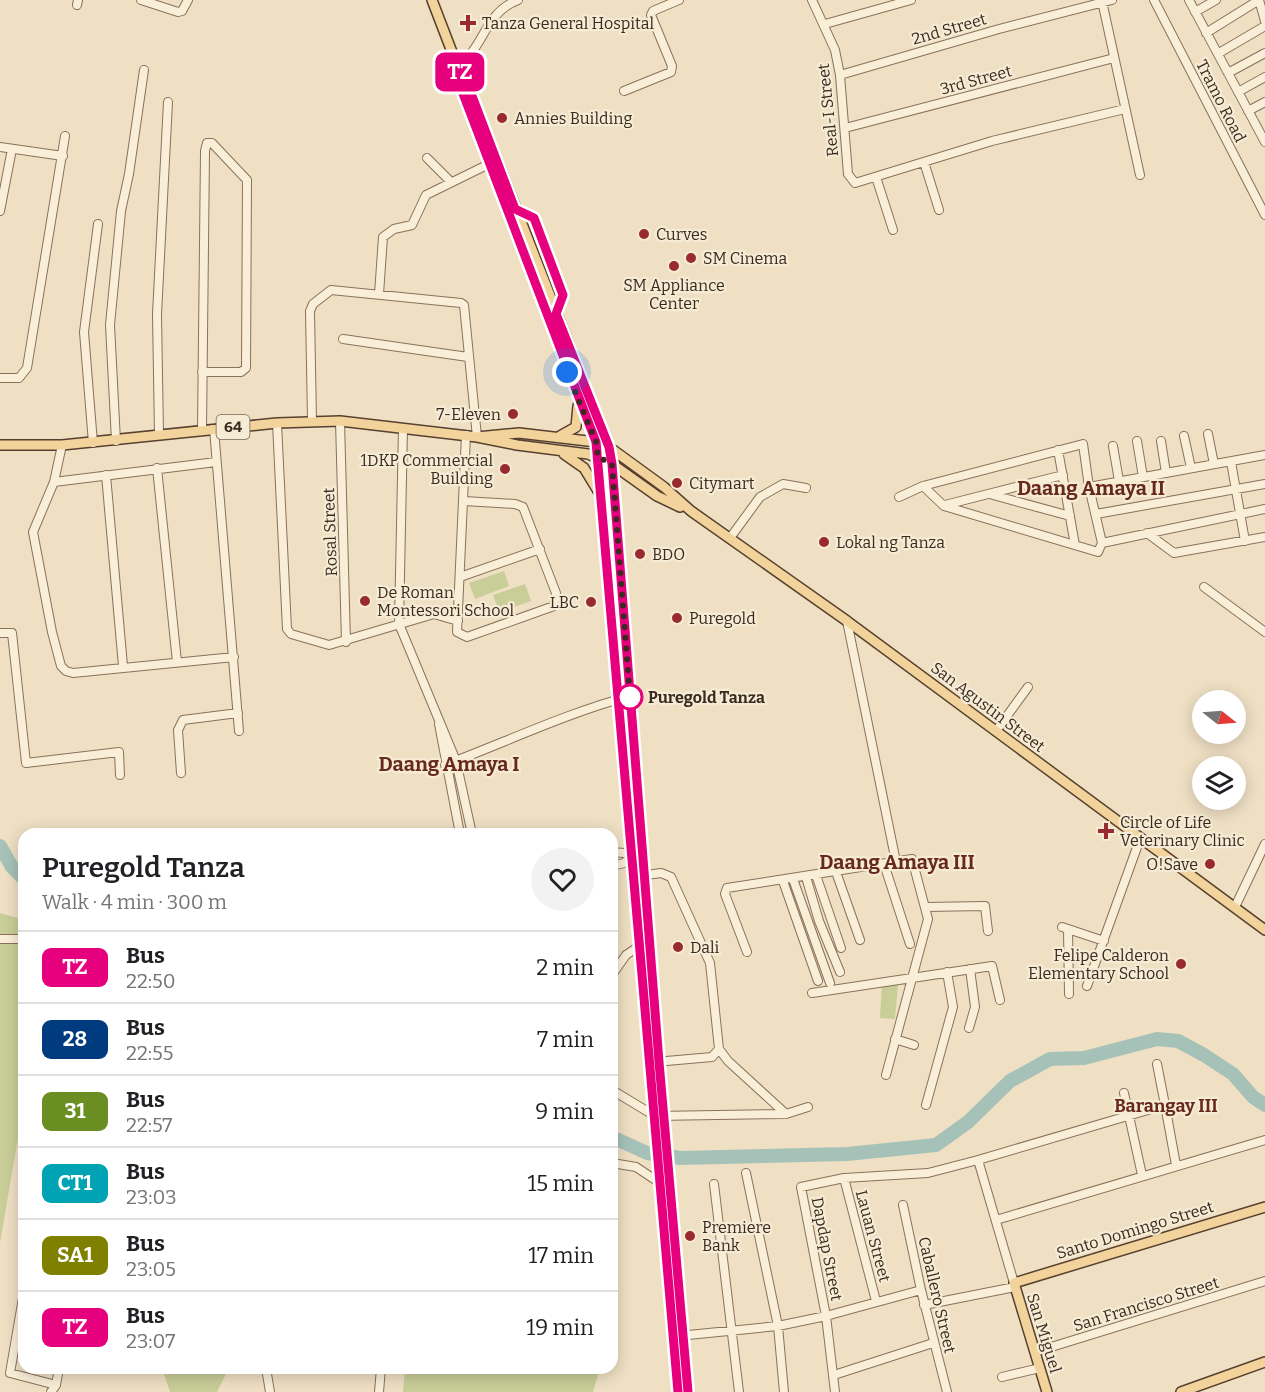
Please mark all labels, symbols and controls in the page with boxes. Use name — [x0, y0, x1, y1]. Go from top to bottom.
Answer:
street label: 2nd Street — [910, 9, 989, 49]
marker: Tanza General Hospital — [459, 14, 477, 32]
place label: Tanza General Hospital — [482, 14, 654, 33]
line badge: TZ — [433, 52, 487, 92]
street label: Tramo Road — [1192, 57, 1250, 146]
text: TZ — [447, 59, 473, 85]
street label: 3rd Street — [938, 61, 1014, 99]
street label: Real-I Street — [814, 62, 842, 158]
place label: Annies Building — [514, 109, 632, 128]
marker: Annies Building — [495, 111, 509, 125]
place label: Curves — [656, 225, 707, 244]
marker: Curves — [637, 227, 651, 241]
place label: SM Cinema — [703, 249, 788, 268]
marker: SM Cinema — [684, 251, 698, 265]
marker: SM Appliance Center — [667, 259, 681, 273]
place label: SM Appliance Center — [623, 276, 725, 313]
your location — [552, 357, 582, 387]
place label: 7-Eleven — [436, 405, 501, 424]
marker: 7-Eleven — [506, 407, 520, 421]
road number: 64 — [216, 415, 250, 439]
place label: 1DKP Commercial Building — [361, 451, 493, 488]
marker: 1DKP Commercial Building — [498, 462, 512, 476]
place label: Citymart — [689, 474, 755, 493]
marker: Citymart — [670, 476, 684, 490]
district label: Daang Amaya II — [1017, 476, 1165, 500]
street label: Rosal Street — [319, 487, 341, 577]
place label: Lokal ng Tanza — [836, 533, 945, 552]
marker: Lokal ng Tanza — [817, 535, 831, 549]
place label: BDO — [652, 545, 685, 564]
marker: BDO — [633, 547, 647, 561]
place label: De Roman Montessori School — [377, 583, 515, 620]
place label: LBC — [550, 593, 579, 612]
marker: De Roman Montessori School — [358, 594, 372, 608]
marker: LBC — [584, 595, 598, 609]
place label: Puregold — [689, 609, 756, 628]
marker: Puregold — [670, 611, 684, 625]
street label: San Agustin Street — [927, 658, 1049, 756]
marker: Puregold Tanza — [617, 684, 643, 710]
place label: Puregold Tanza — [648, 688, 765, 707]
north arrow — [1192, 690, 1246, 744]
map controls — [1192, 690, 1246, 810]
district label: Daang Amaya I — [379, 752, 519, 776]
button: layers — [1192, 756, 1246, 810]
place label: Circle of Life Veterinary Clinic — [1120, 813, 1245, 850]
marker: Circle of Life Veterinary Clinic — [1097, 822, 1115, 840]
button: heart — [531, 848, 594, 911]
district label: Daang Amaya III — [819, 850, 975, 874]
text: Puregold Tanza — [42, 851, 245, 884]
place label: O!Save — [1146, 855, 1198, 874]
marker: O!Save — [1203, 857, 1217, 871]
text: Walk · 4 min · 300 m — [42, 890, 227, 914]
place label: Dali — [690, 938, 720, 957]
marker: Dali — [671, 940, 685, 954]
text: Bus — [126, 942, 165, 969]
place label: Felipe Calderon Elementary School — [1028, 946, 1169, 983]
text: TZ — [62, 954, 88, 980]
text: 2 min — [536, 954, 594, 981]
marker: Felipe Calderon Elementary School — [1174, 957, 1188, 971]
text: 22:50 — [126, 969, 175, 993]
text: Bus — [126, 1014, 165, 1041]
text: 28 — [63, 1026, 87, 1052]
text: 7 min — [537, 1026, 594, 1053]
text: 22:55 — [126, 1041, 173, 1065]
text: Bus — [126, 1086, 165, 1113]
district label: Barangay III — [1114, 1095, 1218, 1117]
text: 31 — [64, 1098, 86, 1124]
text: 9 min — [535, 1098, 594, 1125]
text: 22:57 — [126, 1113, 172, 1137]
text: Bus — [126, 1158, 165, 1185]
text: CT1 — [58, 1170, 92, 1196]
text: 15 min — [527, 1170, 594, 1197]
text: 23:03 — [126, 1185, 177, 1209]
street label: Lauan Street — [852, 1188, 894, 1284]
street label: Dapdap Street — [808, 1195, 846, 1303]
street label: Santo Domingo Street — [1054, 1197, 1216, 1263]
place label: Premiere Bank — [702, 1218, 771, 1255]
marker: Premiere Bank — [683, 1229, 697, 1243]
text: Bus — [126, 1230, 165, 1257]
street label: Caballero Street — [914, 1235, 960, 1355]
text: SA1 — [57, 1242, 93, 1268]
text: 17 min — [528, 1242, 594, 1269]
text: 23:05 — [126, 1257, 176, 1281]
street label: San Francisco Street — [1071, 1273, 1221, 1335]
street label: San Miguel — [1023, 1291, 1065, 1376]
text: Bus — [126, 1302, 165, 1329]
text: TZ — [62, 1314, 88, 1340]
text: 19 min — [526, 1314, 594, 1341]
text: 23:07 — [126, 1329, 175, 1353]

